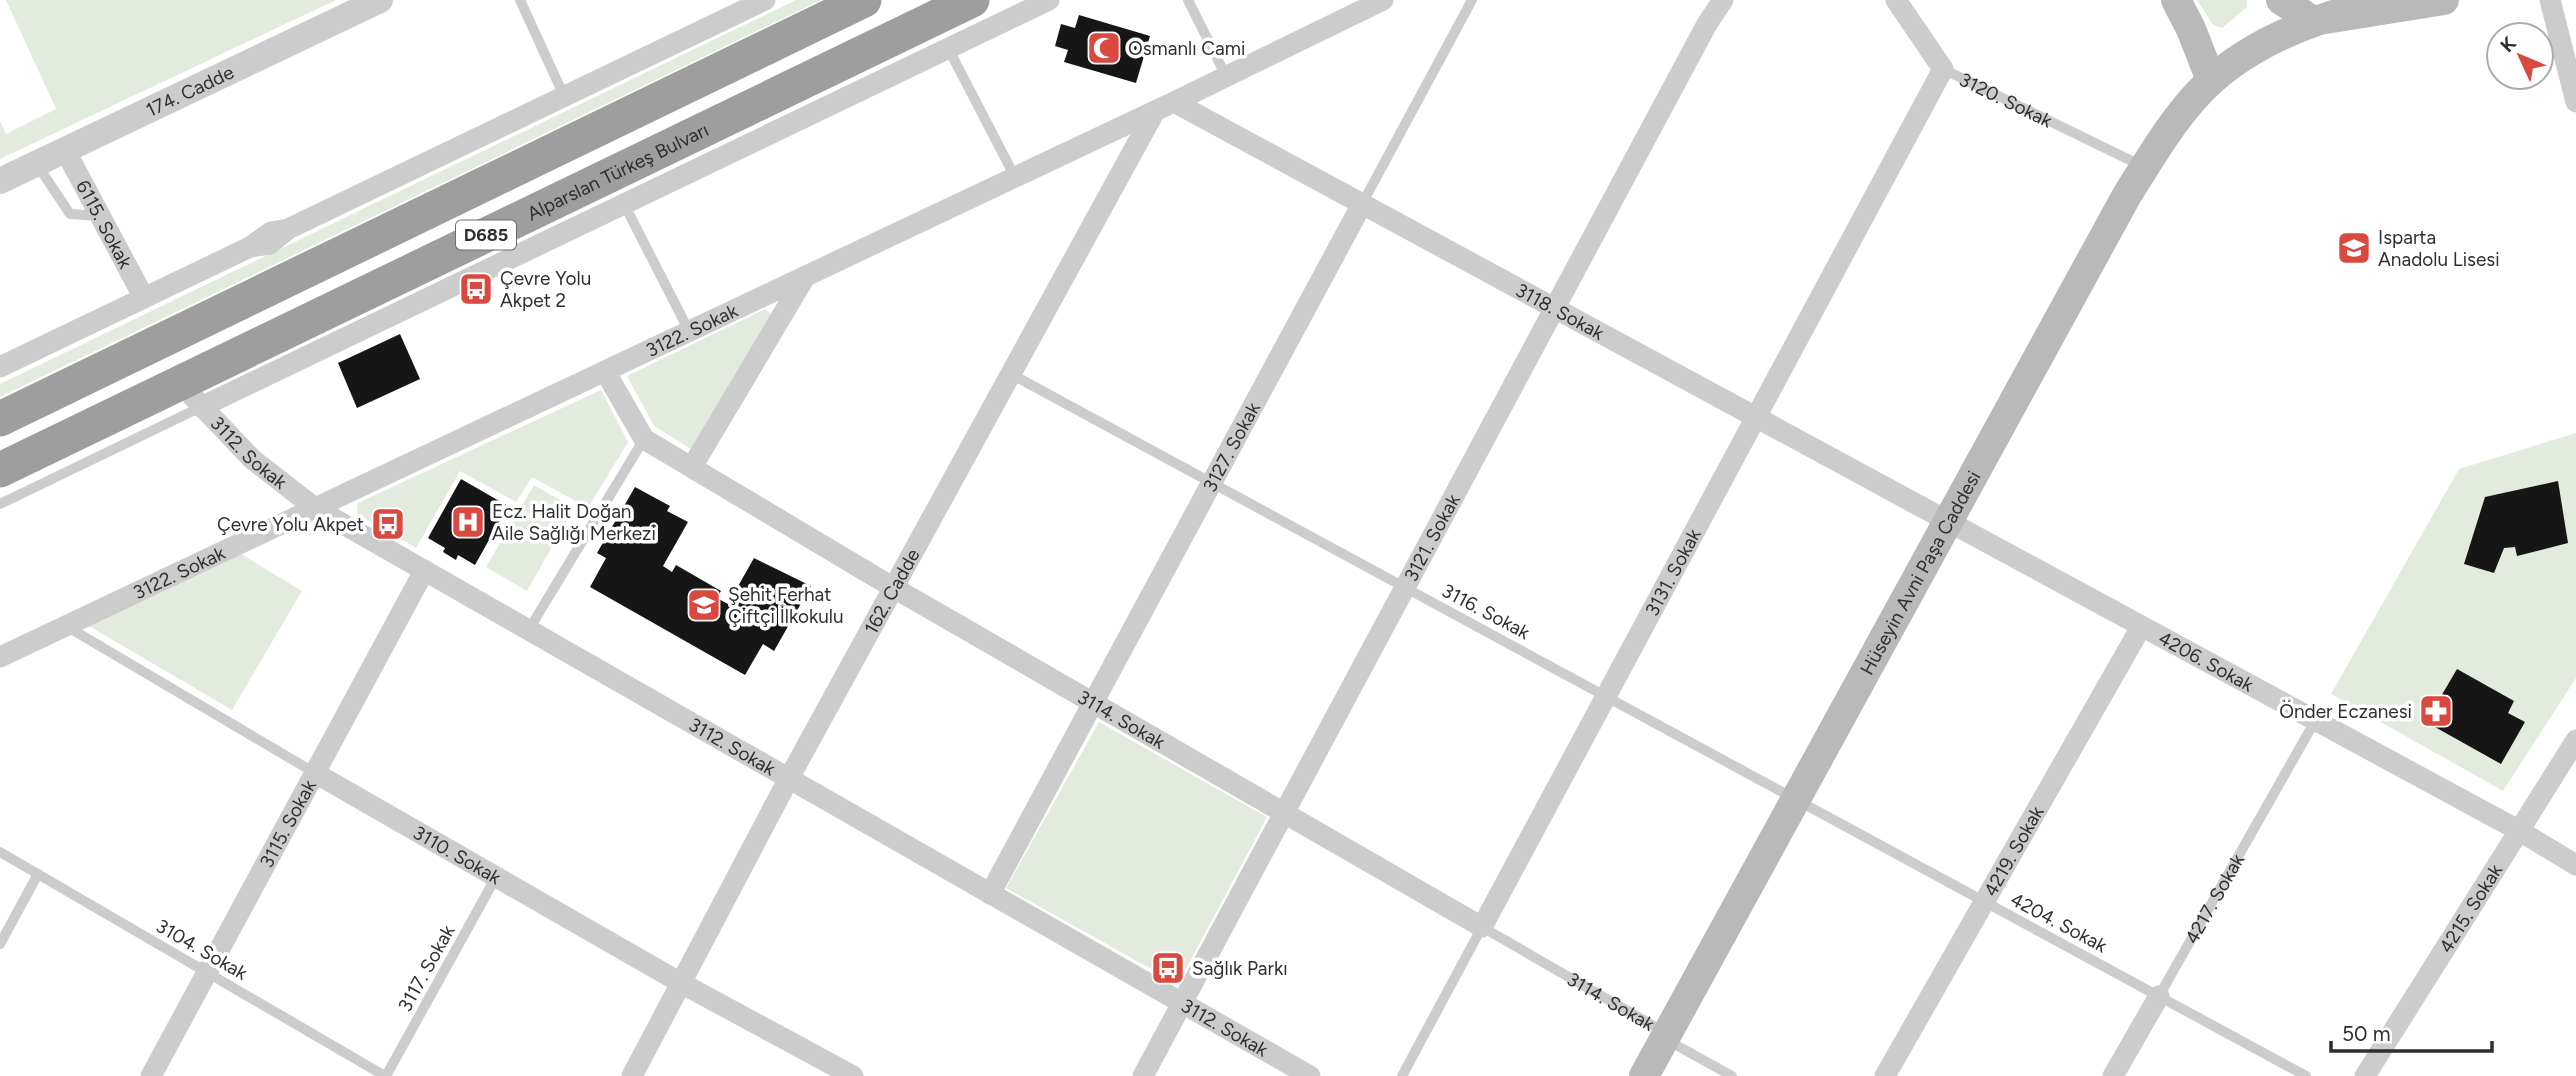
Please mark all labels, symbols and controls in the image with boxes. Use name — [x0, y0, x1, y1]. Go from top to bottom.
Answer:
north arrow — [2485, 21, 2555, 91]
mosque icon: Osmanlı Cami — [1085, 29, 1123, 67]
text: K — [2495, 32, 2521, 57]
place label: Osmanlı Cami — [1128, 37, 1245, 60]
street label: 174. Cadde — [142, 60, 237, 122]
street label: 3120. Sokak — [1956, 68, 2057, 133]
street label: Alparslan Türkeş Bulvarı — [523, 118, 712, 225]
street label: 6115. Sokak — [71, 176, 137, 273]
road number: D685 — [456, 220, 516, 249]
place label: Isparta Anadolu Lisesi — [2378, 226, 2500, 271]
school or university icon: Isparta Anadolu Lisesi — [2335, 229, 2373, 267]
place label: Çevre Yolu Akpet 2 — [500, 267, 591, 312]
bus stop icon: Çevre Yolu Akpet 2 — [457, 270, 495, 308]
street label: 3118. Sokak — [1512, 278, 1609, 345]
street label: 3122. Sokak — [642, 299, 742, 362]
street label: 3127. Sokak — [1198, 398, 1265, 496]
street label: 3112. Sokak — [206, 412, 292, 494]
street label: Hüseyin Avni Paşa Caddesi — [1855, 467, 1986, 679]
street label: 3121. Sokak — [1399, 489, 1465, 585]
place label: Ecz. Halit Doğan Aile Sağlığı Merkezi — [492, 500, 656, 545]
hospital icon: Ecz. Halit Doğan Aile Sağlığı Merkezi — [449, 503, 487, 541]
bus stop icon: Çevre Yolu Akpet — [369, 505, 407, 543]
place label: Çevre Yolu Akpet — [217, 513, 364, 536]
street label: 3131. Sokak — [1640, 524, 1706, 620]
street label: 3122. Sokak — [130, 541, 229, 604]
street label: 162. Cadde — [859, 545, 925, 638]
street label: 3116. Sokak — [1438, 579, 1534, 645]
place label: Şehit Ferhat Çiftçi İlkokulu — [728, 583, 844, 628]
school or university icon: Şehit Ferhat Çiftçi İlkokulu — [685, 586, 723, 624]
street label: 4206. Sokak — [2155, 627, 2258, 697]
street label: 3114. Sokak — [1073, 685, 1170, 754]
pharmacy icon: Önder Eczanesi — [2417, 692, 2455, 730]
place label: Önder Eczanesi — [2279, 700, 2412, 723]
street label: 3112. Sokak — [685, 713, 780, 781]
street label: 3115. Sokak — [255, 775, 321, 872]
street label: 4219. Sokak — [1979, 801, 2049, 901]
street label: 3110. Sokak — [409, 821, 506, 890]
street label: 4217. Sokak — [2180, 849, 2250, 948]
street label: 4215. Sokak — [2434, 859, 2508, 957]
street label: 4204. Sokak — [2007, 887, 2111, 958]
street label: 3104. Sokak — [152, 914, 252, 985]
street label: 3117. Sokak — [393, 920, 460, 1016]
bus stop icon: Sağlık Parkı — [1149, 949, 1187, 987]
place label: Sağlık Parkı — [1192, 957, 1288, 980]
street label: 3114. Sokak — [1563, 968, 1659, 1036]
street label: 3112. Sokak — [1177, 994, 1273, 1062]
scale bar — [2331, 1010, 2492, 1054]
text: 50 m — [2342, 1021, 2391, 1046]

